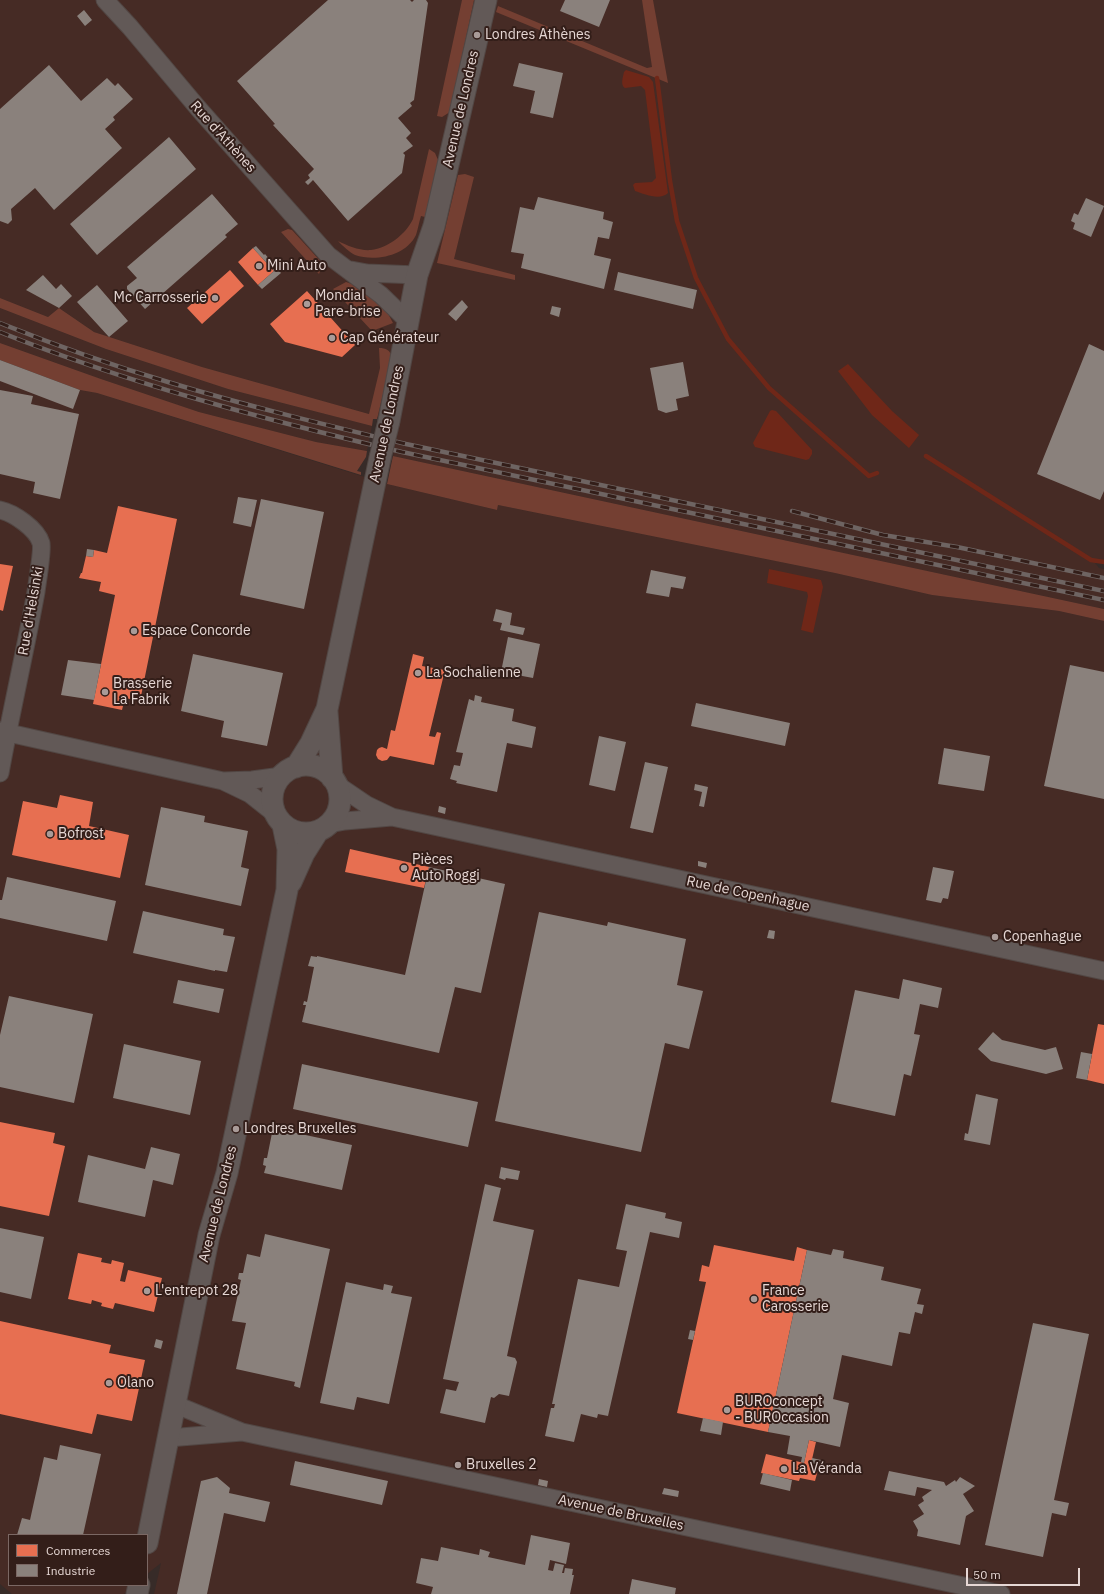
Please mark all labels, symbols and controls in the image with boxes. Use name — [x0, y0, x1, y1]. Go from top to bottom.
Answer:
place label: Londres Athènes — [485, 27, 591, 43]
marker: Londres Athènes — [472, 30, 482, 40]
street label: Avenue de Londres — [439, 49, 483, 169]
street label: Rue d'Athènes — [186, 98, 260, 176]
place label: Mini Auto — [267, 258, 326, 274]
marker: Mini Auto — [254, 261, 264, 271]
place label: Mondial Pare-brise — [315, 288, 381, 320]
place label: Mc Carrosserie — [114, 290, 207, 306]
marker: Mc Carrosserie — [210, 293, 220, 303]
marker: Mondial Pare-brise — [302, 299, 312, 309]
place label: Cap Générateur — [340, 330, 439, 346]
marker: Cap Générateur — [327, 333, 337, 343]
street label: Avenue de Londres — [366, 364, 408, 484]
street label: Rue d'Helsinki — [15, 565, 47, 657]
place label: Espace Concorde — [142, 623, 251, 639]
marker: Espace Concorde — [129, 626, 139, 636]
place label: La Sochalienne — [426, 665, 521, 681]
marker: La Sochalienne — [413, 668, 423, 678]
place label: Brasserie La Fabrik — [113, 676, 172, 708]
marker: Brasserie La Fabrik — [100, 687, 110, 697]
place label: Bofrost — [58, 826, 104, 842]
marker: Bofrost — [45, 829, 55, 839]
place label: Pièces Auto Roggi — [412, 852, 480, 884]
marker: Pièces Auto Roggi — [399, 863, 409, 873]
street label: Rue de Copenhague — [685, 873, 811, 915]
place label: Copenhague — [1003, 929, 1082, 945]
marker: Copenhague — [990, 932, 1000, 942]
place label: Londres Bruxelles — [244, 1121, 357, 1137]
marker: Londres Bruxelles — [231, 1124, 241, 1134]
street label: Avenue de Londres — [195, 1144, 241, 1264]
place label: L'entrepot 28 — [155, 1283, 238, 1299]
place label: France Carosserie — [762, 1283, 829, 1316]
marker: L'entrepot 28 — [142, 1286, 152, 1296]
marker: France Carosserie — [749, 1294, 759, 1304]
place label: Olano — [117, 1375, 154, 1391]
marker: Olano — [104, 1378, 114, 1388]
place label: BUROconcept - BUROccasion — [735, 1394, 829, 1426]
marker: BUROconcept - BUROccasion — [722, 1405, 732, 1415]
place label: Bruxelles 2 — [466, 1457, 537, 1473]
marker: Bruxelles 2 — [453, 1460, 463, 1470]
place label: La Véranda — [792, 1461, 862, 1477]
marker: La Véranda — [779, 1464, 789, 1474]
street label: Avenue de Bruxelles — [557, 1491, 685, 1535]
legend — [8, 1534, 148, 1586]
text: Commerces — [46, 1543, 110, 1558]
scale bar — [968, 1560, 1082, 1586]
text: Industrie — [46, 1563, 95, 1578]
text: 50 m — [973, 1567, 1001, 1582]

